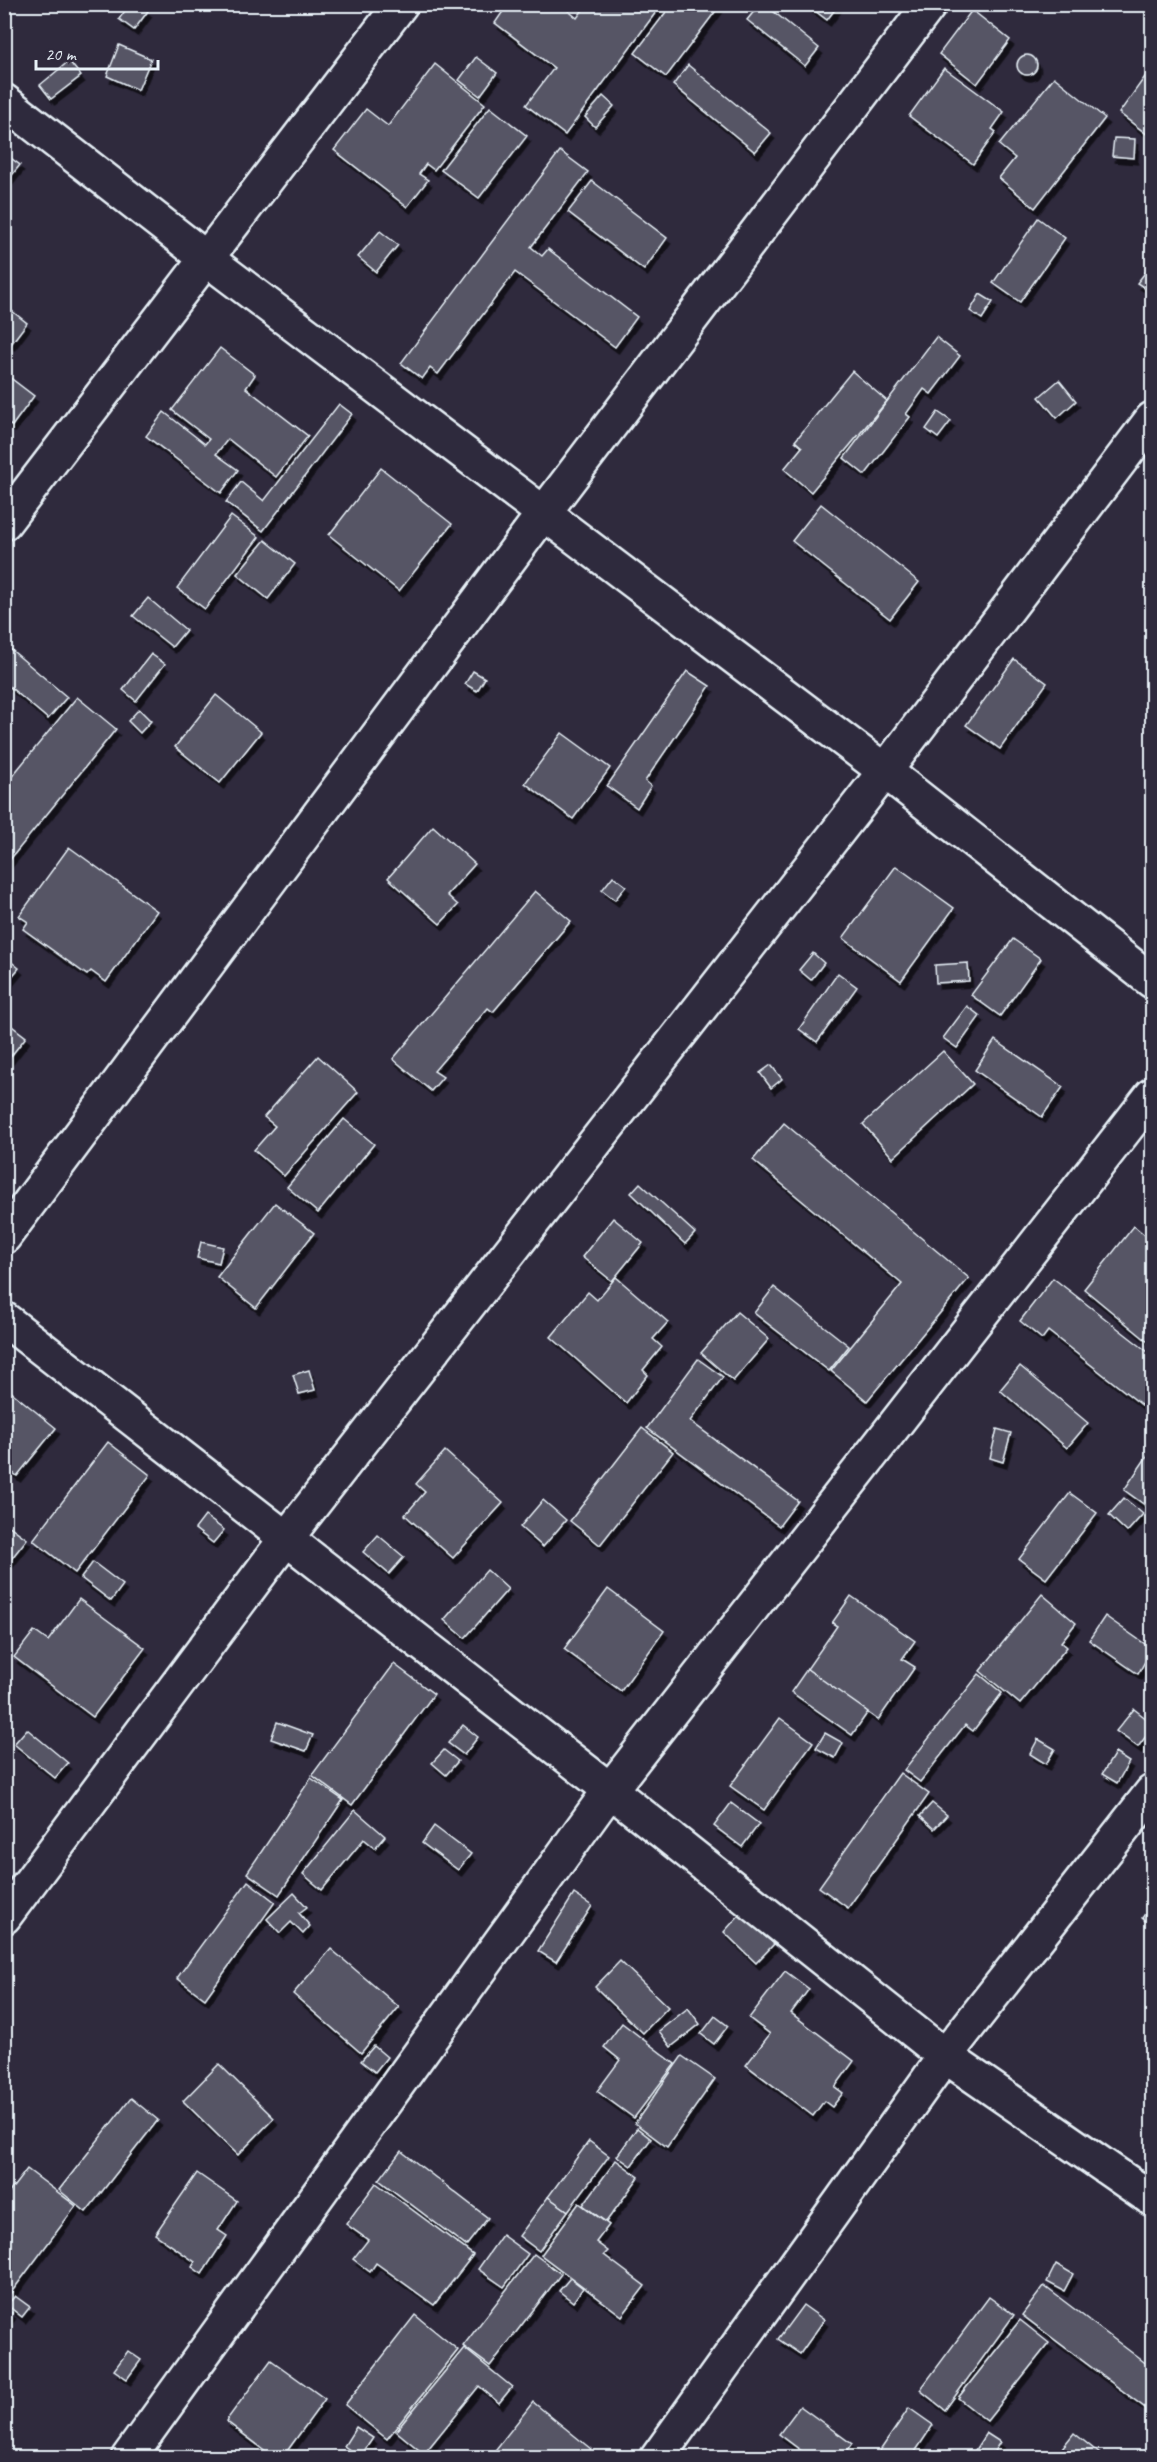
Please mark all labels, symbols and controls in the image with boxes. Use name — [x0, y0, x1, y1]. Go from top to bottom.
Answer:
scale bar — [36, 33, 158, 71]
text: 20 m — [45, 43, 78, 65]

